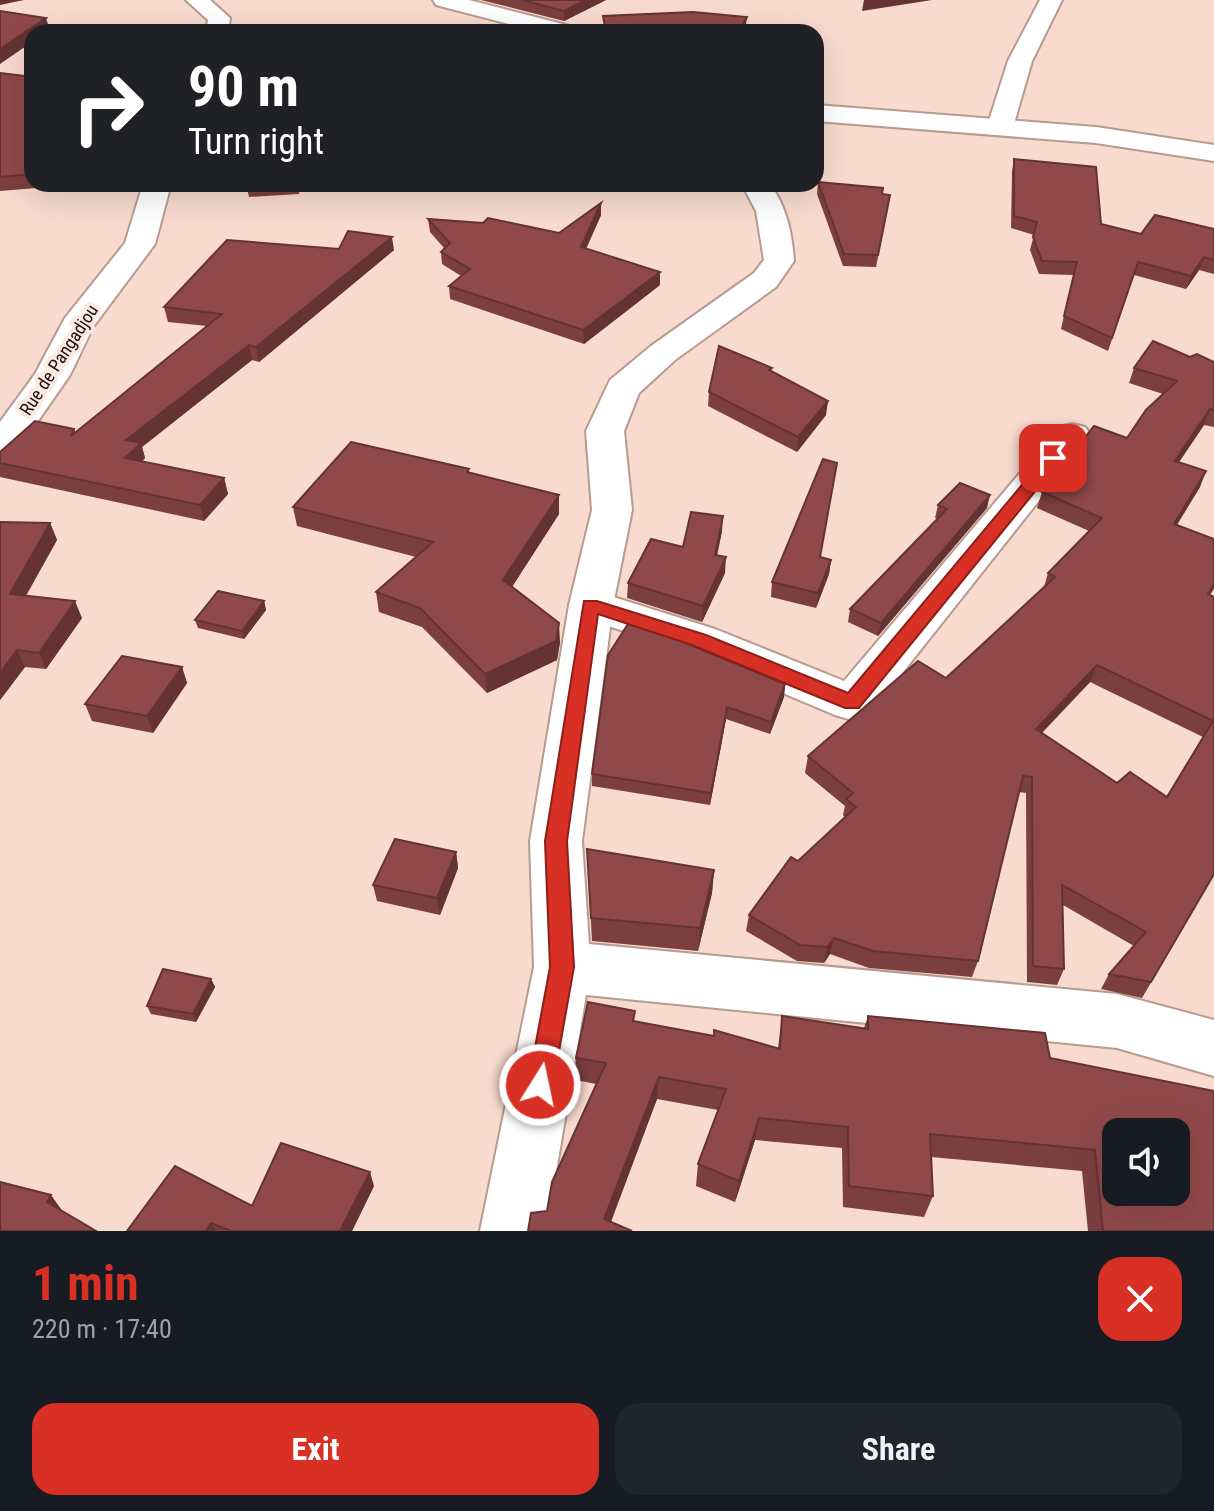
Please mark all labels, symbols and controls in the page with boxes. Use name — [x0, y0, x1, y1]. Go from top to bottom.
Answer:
text: 90 m — [188, 54, 299, 120]
icon: right — [56, 56, 160, 160]
text: Turn right — [188, 121, 324, 163]
street label: Rue de Pangadjou — [15, 300, 102, 419]
pin — [1019, 424, 1087, 492]
icon: arrive — [1031, 436, 1075, 480]
position arrow — [498, 1043, 582, 1127]
map controls — [1102, 1118, 1190, 1206]
button: sound — [1102, 1118, 1190, 1206]
text: 1 min — [32, 1255, 139, 1312]
button: close — [1098, 1257, 1182, 1341]
text: 220 m · 17:40 — [32, 1314, 172, 1344]
button: Exit — [32, 1403, 599, 1495]
button: Share — [615, 1403, 1182, 1495]

